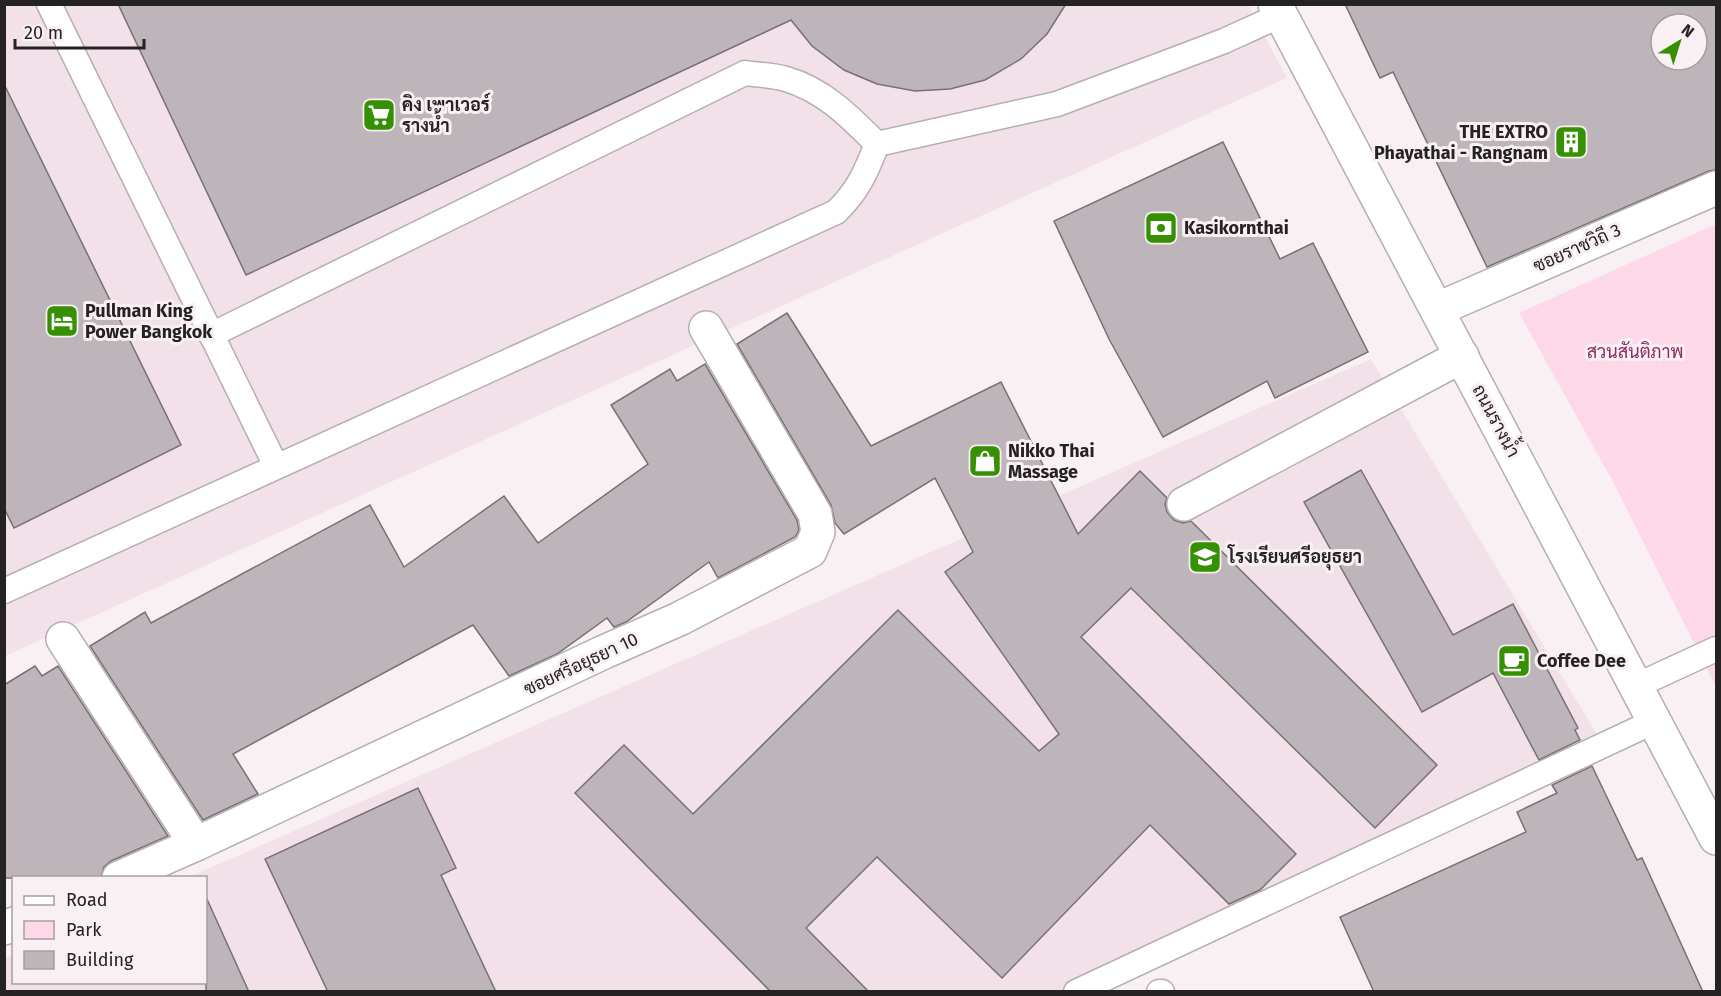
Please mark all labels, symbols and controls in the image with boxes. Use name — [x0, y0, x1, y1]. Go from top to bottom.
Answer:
scale bar — [15, 12, 144, 50]
north arrow — [1649, 12, 1709, 72]
text: N — [1678, 20, 1698, 41]
text: 20 m — [24, 22, 63, 44]
place label: คิง เพาเวอร์ รางน้ำ — [402, 92, 491, 137]
supermarket icon: คิง เพาเวอร์ รางน้ำ — [361, 97, 397, 133]
place label: THE EXTRO Phayathai - Rangnam — [1374, 121, 1548, 164]
building icon: THE EXTRO Phayathai - Rangnam — [1553, 124, 1589, 160]
bank icon: Kasikornthai — [1143, 210, 1179, 246]
place label: Kasikornthai — [1184, 217, 1289, 239]
street label: ซอยราชวิถี 3 — [1529, 217, 1624, 277]
place label: Pullman King Power Bangkok — [85, 300, 213, 343]
hotel icon: Pullman King Power Bangkok — [44, 303, 80, 339]
park label: สวนสันติภาพ — [1587, 341, 1683, 363]
street label: ถนนรางน้ำ — [1468, 379, 1529, 461]
place label: Nikko Thai Massage — [1008, 440, 1094, 483]
shop icon: Nikko Thai Massage — [967, 443, 1003, 479]
school or university icon: โรงเรียนศรีอยุธยา — [1187, 539, 1223, 575]
place label: โรงเรียนศรีอยุธยา — [1227, 544, 1362, 571]
street label: ซอยศรีอยุธยา 10 — [519, 626, 642, 701]
cafe icon: Coffee Dee — [1496, 643, 1532, 679]
place label: Coffee Dee — [1537, 650, 1626, 672]
legend — [12, 876, 207, 984]
text: Road — [66, 889, 108, 911]
text: Park — [66, 919, 102, 941]
text: Building — [66, 949, 134, 971]

